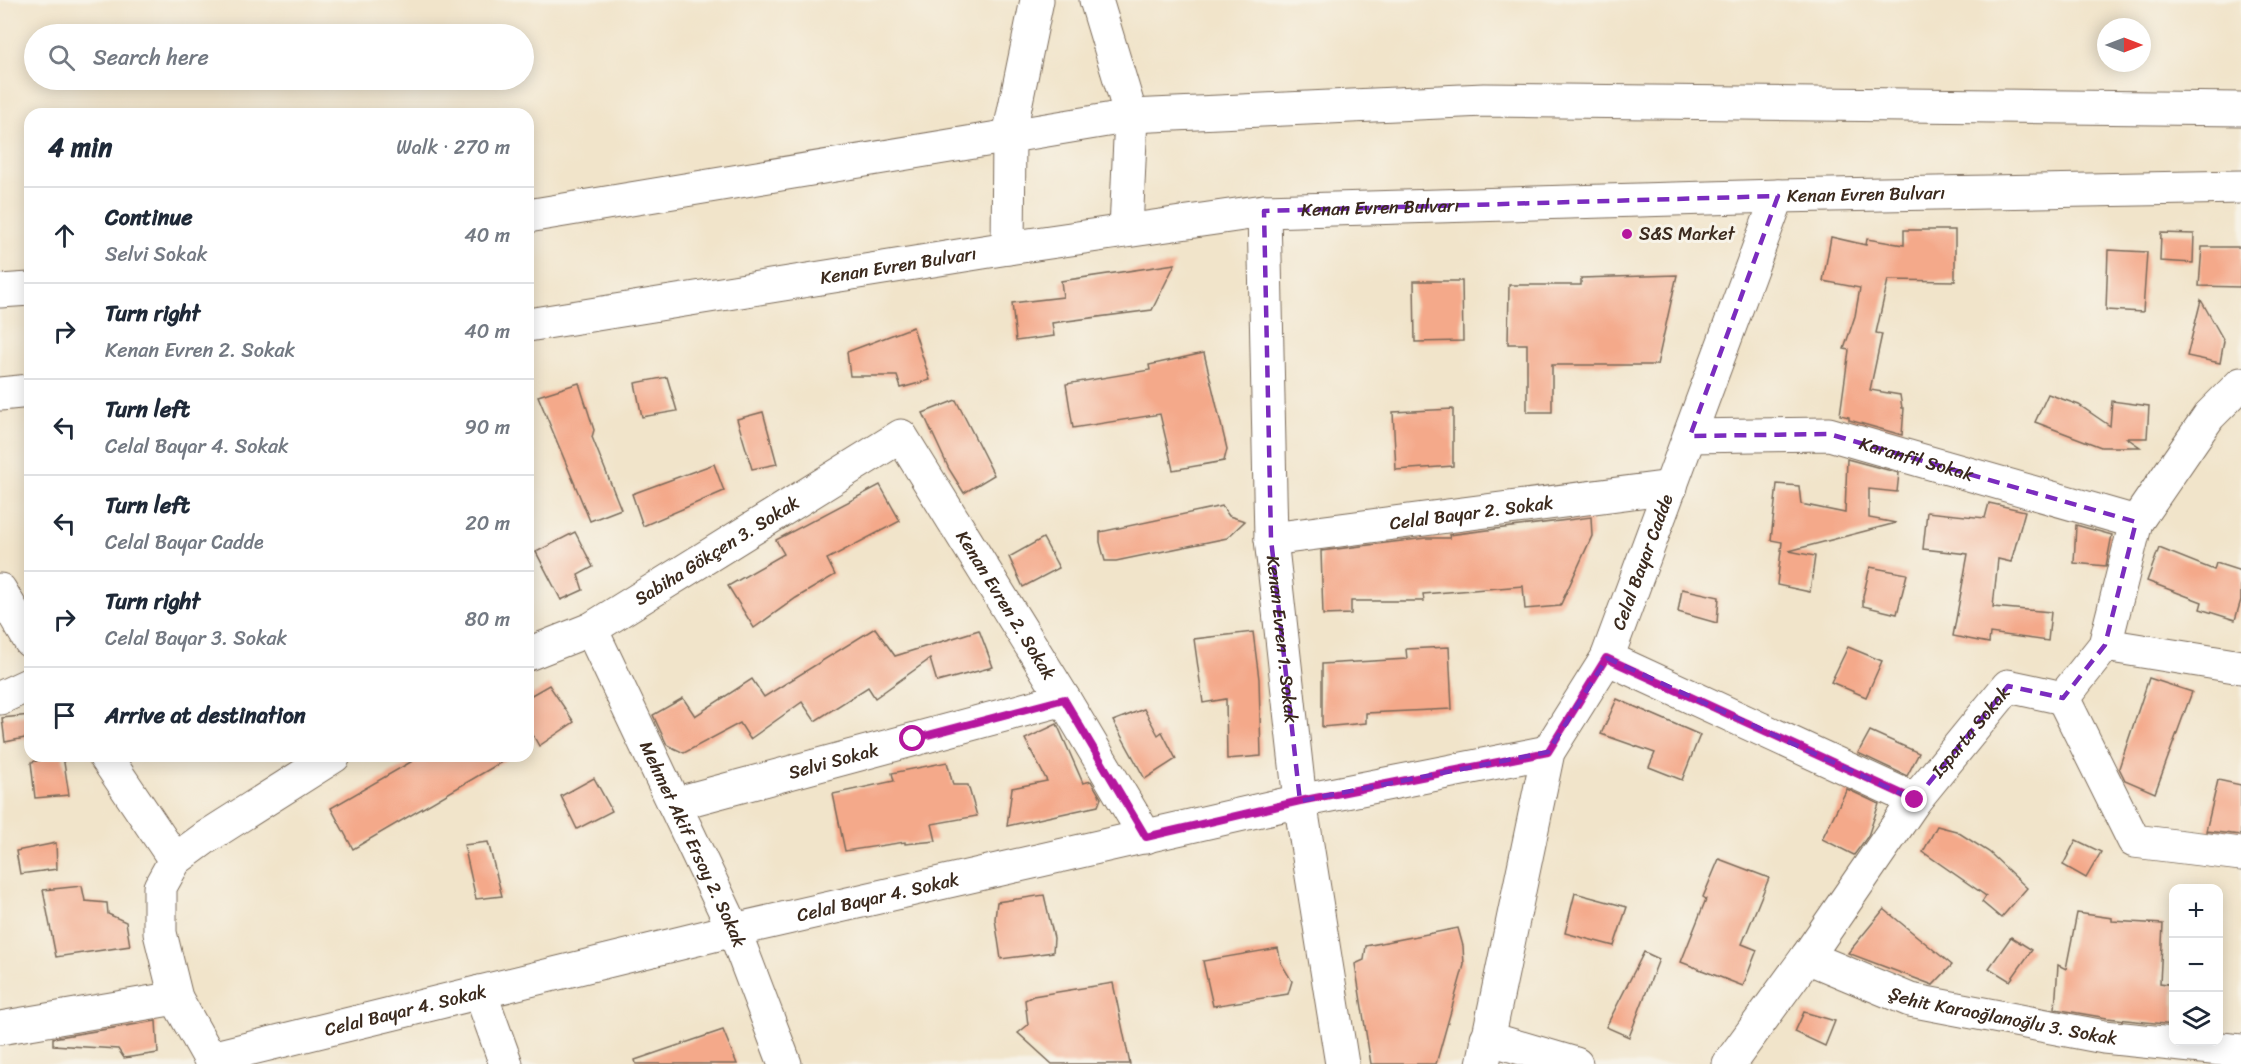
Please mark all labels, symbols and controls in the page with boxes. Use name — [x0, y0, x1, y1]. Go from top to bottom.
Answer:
north arrow — [2097, 18, 2151, 72]
search box — [24, 24, 534, 90]
text: Search here — [93, 38, 209, 77]
icon: search — [45, 41, 78, 74]
text: 4 min — [48, 124, 112, 170]
text: Walk · 270 m — [396, 130, 510, 165]
street label: Kenan Evren Bulvarı — [1787, 177, 1945, 212]
street label: Kenan Evren Bulvarı — [1301, 189, 1460, 226]
text: Continue — [105, 198, 193, 237]
text: 40 m — [464, 218, 510, 253]
place label: S&S Market — [1639, 218, 1735, 250]
icon: ahead — [48, 219, 81, 252]
marker: S&S Market — [1620, 227, 1634, 241]
text: Selvi Sokak — [105, 237, 207, 272]
street label: Kenan Evren Bulvarı — [818, 237, 979, 294]
text: Turn right — [105, 294, 200, 333]
text: 40 m — [464, 314, 510, 349]
icon: right — [48, 315, 81, 348]
text: Kenan Evren 2. Sokak — [105, 333, 295, 368]
text: Turn left — [105, 390, 190, 429]
text: 90 m — [465, 410, 510, 445]
icon: left — [48, 411, 81, 444]
street label: Karanfil Sokak — [1855, 427, 1978, 491]
text: Celal Bayar 4. Sokak — [105, 429, 289, 464]
text: Turn left — [105, 486, 190, 525]
street label: Celal Bayar 2. Sokak — [1388, 486, 1555, 539]
street label: Sabiha Gökçen 3. Sokak — [628, 487, 806, 614]
street label: Celal Bayar Cadde — [1603, 489, 1682, 635]
text: 20 m — [465, 506, 510, 541]
icon: left — [48, 507, 81, 540]
street label: Kenan Evren 2. Sokak — [947, 524, 1065, 687]
text: Celal Bayar Cadde — [105, 525, 264, 560]
street label: Kenan Evren 1. Sokak — [1257, 554, 1307, 725]
text: Turn right — [105, 582, 200, 621]
text: 80 m — [465, 602, 510, 637]
icon: right — [48, 603, 81, 636]
text: Celal Bayar 3. Sokak — [105, 621, 287, 656]
street label: Isparta Sokak — [1922, 679, 2018, 786]
text: Arrive at destination — [105, 696, 306, 735]
icon: arrive — [48, 699, 81, 732]
route start — [899, 725, 925, 751]
street label: Selvi Sokak — [785, 734, 882, 789]
street label: Mehmet Akif Ersoy 2. Sokak — [630, 735, 755, 952]
route end — [1901, 786, 1927, 812]
street label: Celal Bayar 4. Sokak — [794, 863, 963, 931]
map controls — [2169, 884, 2223, 1046]
button: + — [2169, 884, 2223, 938]
button: − — [2169, 938, 2223, 992]
street label: Celal Bayar 4. Sokak — [321, 975, 490, 1046]
street label: Şehit Karaoğlanoğlu 3. Sokak — [1884, 977, 2119, 1054]
button: layers — [2169, 992, 2223, 1046]

